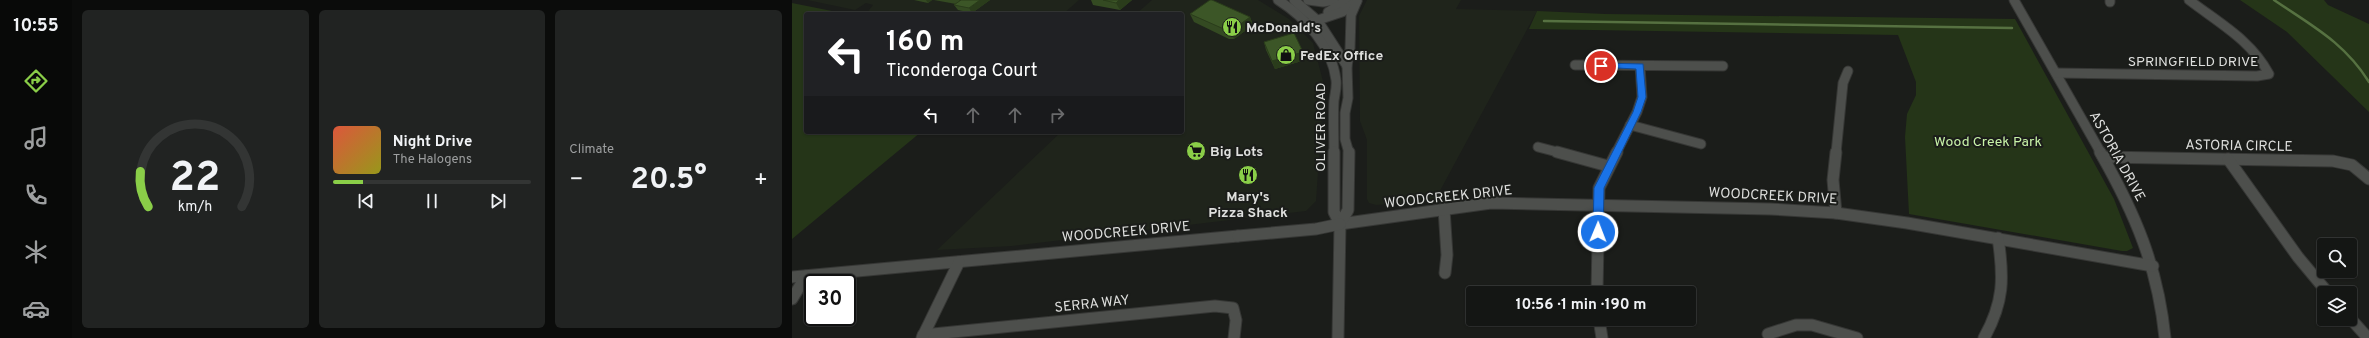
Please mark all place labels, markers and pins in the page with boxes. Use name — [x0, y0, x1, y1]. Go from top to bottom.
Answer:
restaurant icon: McDonald's — [1221, 16, 1243, 38]
place label: McDonald's — [1246, 20, 1321, 37]
shop icon: FedEx Office — [1275, 44, 1297, 66]
place label: FedEx Office — [1300, 48, 1383, 65]
pin — [1584, 49, 1618, 83]
supermarket icon: Big Lots — [1185, 140, 1207, 162]
place label: Big Lots — [1210, 144, 1263, 161]
restaurant icon: Mary's Pizza Shack — [1237, 164, 1259, 186]
place label: Mary's Pizza Shack — [1208, 189, 1288, 222]

